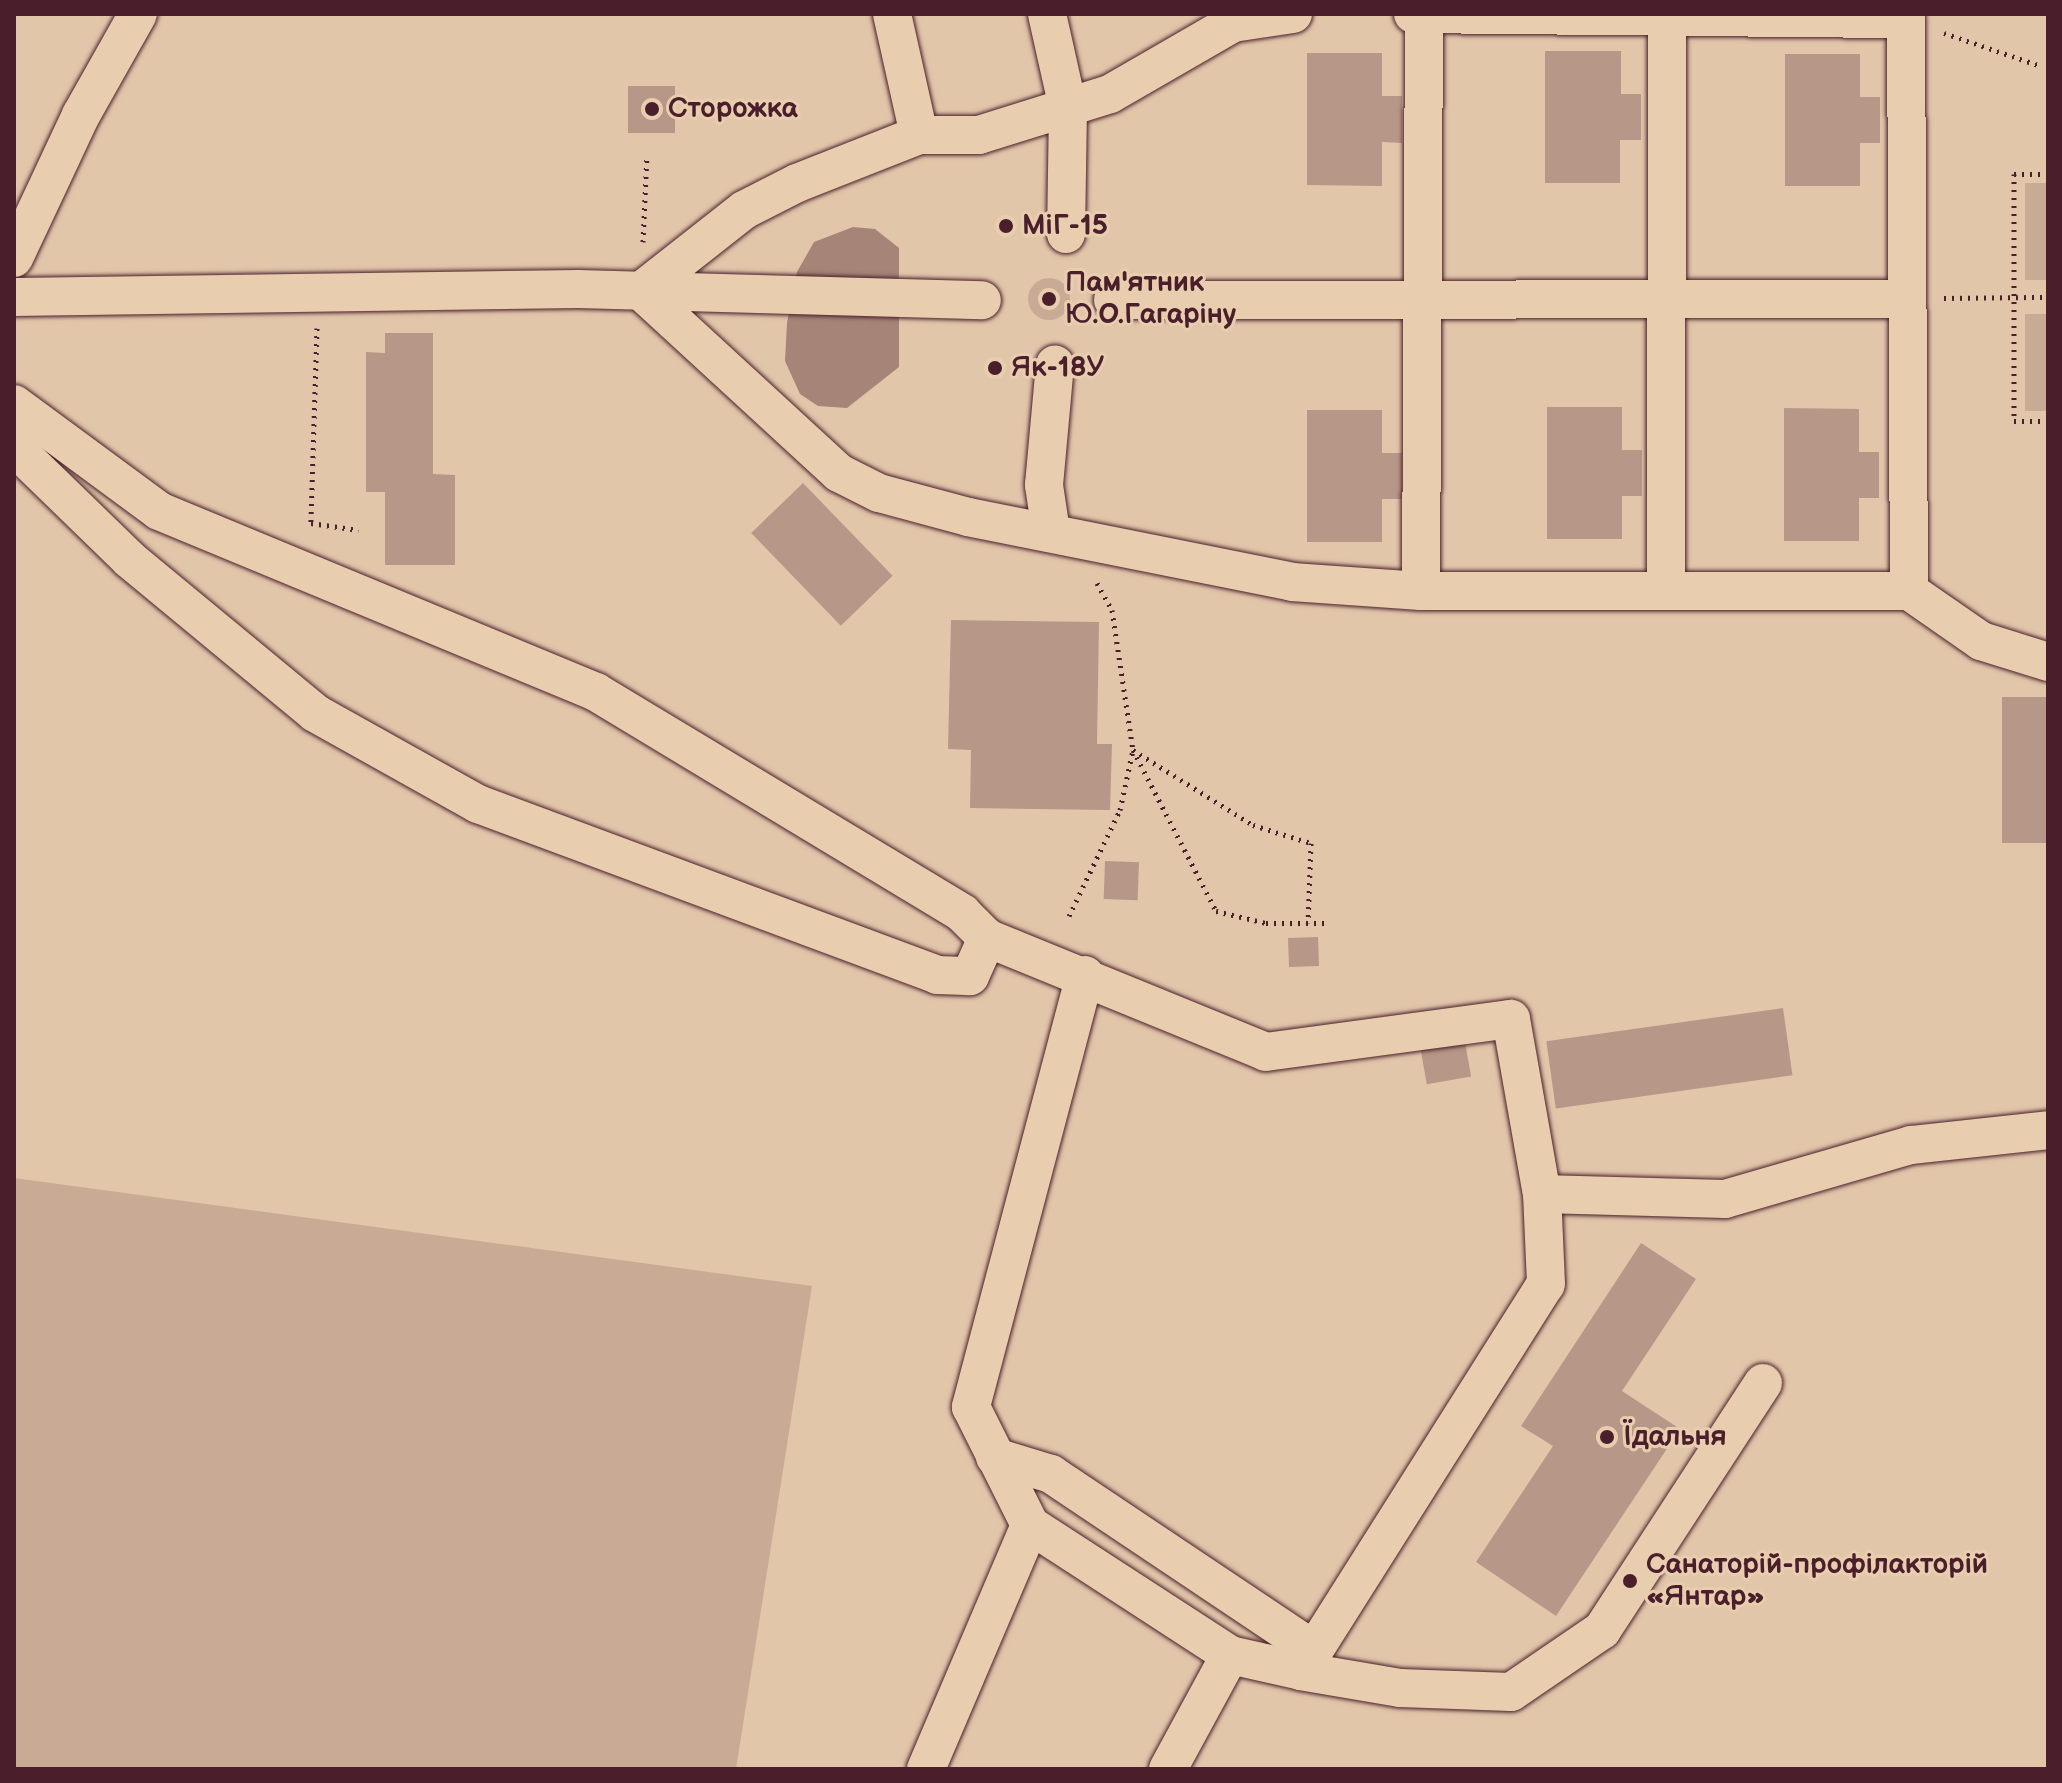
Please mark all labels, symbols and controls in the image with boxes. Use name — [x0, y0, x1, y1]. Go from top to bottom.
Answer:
place label: Сторожка — [668, 92, 798, 126]
marker: Сторожка — [643, 100, 661, 118]
place label: МіГ-15 — [1022, 209, 1108, 243]
marker: МіГ-15 — [997, 217, 1015, 235]
place label: Пам'ятник Ю.O.Гагаріну — [1065, 266, 1236, 332]
marker: Пам'ятник Ю.O.Гагаріну — [1040, 290, 1058, 308]
place label: Як-18У — [1011, 351, 1104, 385]
marker: Як-18У — [986, 359, 1004, 377]
place label: Їдальня — [1623, 1420, 1727, 1454]
marker: Їдальня — [1598, 1428, 1616, 1446]
place label: Санаторій-профілакторій «Янтар» — [1646, 1548, 1988, 1614]
marker: Санаторій-профілакторій «Янтар» — [1621, 1572, 1639, 1590]

